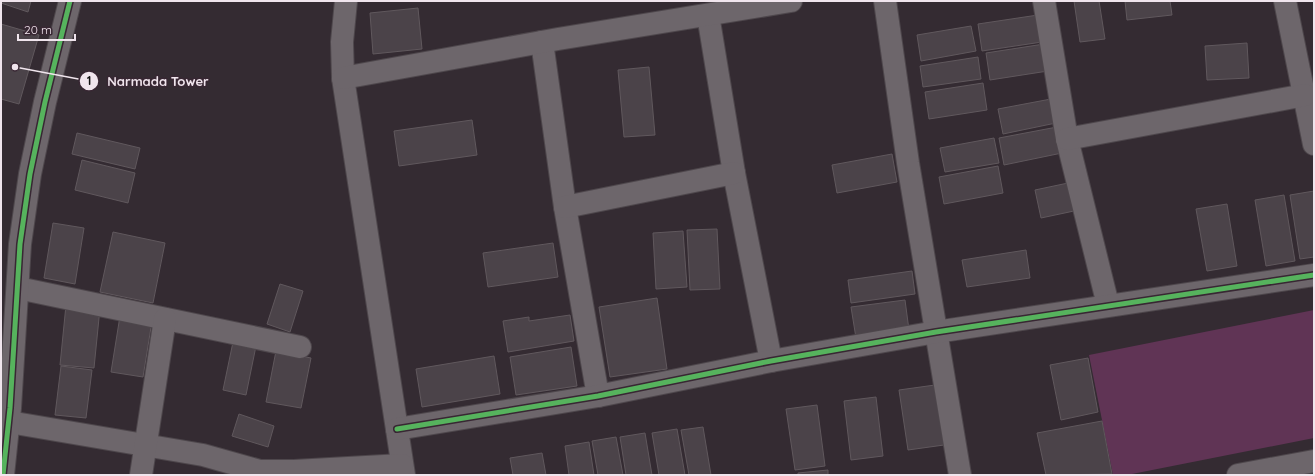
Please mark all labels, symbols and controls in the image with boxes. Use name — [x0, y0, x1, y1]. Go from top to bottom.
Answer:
scale bar — [18, 16, 75, 42]
text: 20 m — [24, 22, 52, 37]
callout: Narmada Tower — [79, 69, 216, 94]
text: 1 — [87, 73, 91, 88]
text: Narmada Tower — [107, 73, 209, 89]

